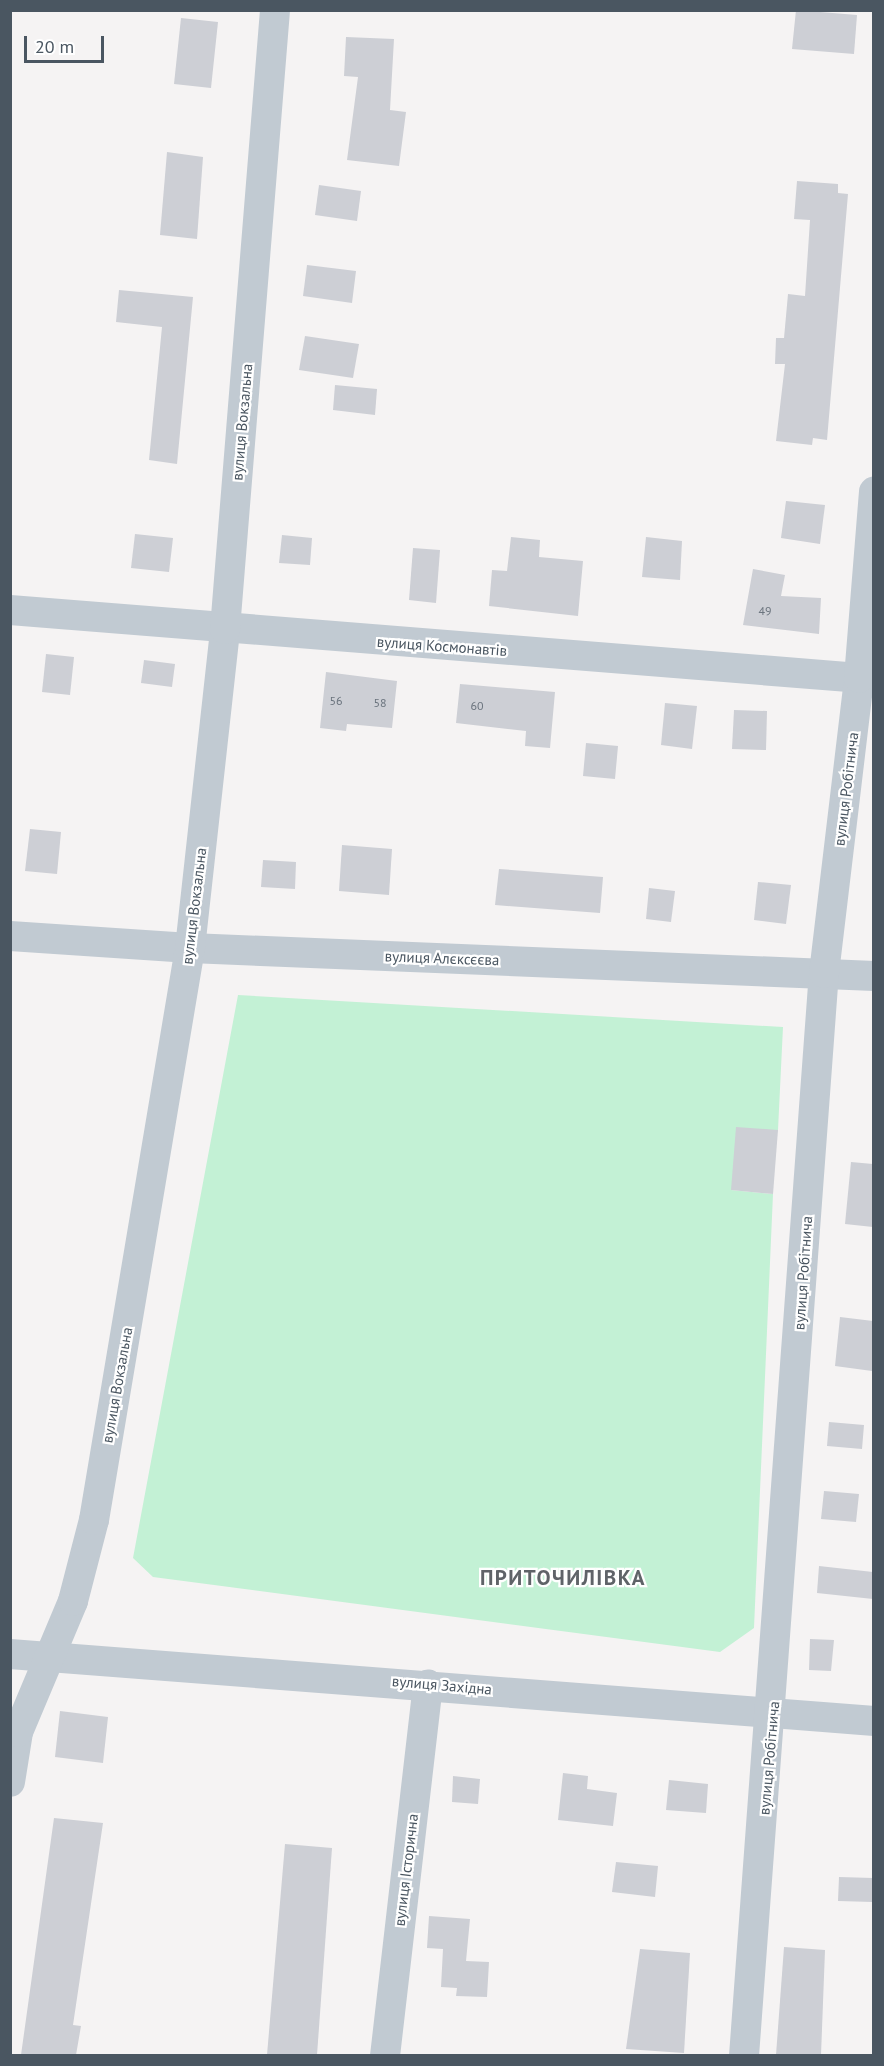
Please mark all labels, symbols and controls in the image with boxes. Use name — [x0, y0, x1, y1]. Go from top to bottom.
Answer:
scale bar — [27, 24, 106, 62]
text: 20 m — [35, 35, 74, 58]
street label: вулиця Вокзальна — [228, 363, 256, 481]
house number: 49 — [758, 604, 772, 618]
street label: вулиця Космонавтів — [376, 632, 508, 660]
house number: 56 — [329, 694, 343, 708]
house number: 58 — [373, 696, 387, 710]
house number: 60 — [470, 699, 484, 713]
street label: вулиця Робітнича — [830, 731, 862, 847]
street label: вулиця Вокзальна — [178, 847, 210, 965]
street label: вулиця Алєксєєва — [384, 947, 500, 969]
street label: вулиця Робітнича — [790, 1215, 816, 1331]
street label: вулиця Вокзальна — [98, 1326, 136, 1444]
district label: ПРИТОЧИЛІВКА — [480, 1565, 646, 1591]
street label: вулиця Західна — [391, 1672, 493, 1698]
street label: вулиця Робітнича — [755, 1700, 783, 1816]
street label: вулиця Історична — [390, 1813, 422, 1927]

